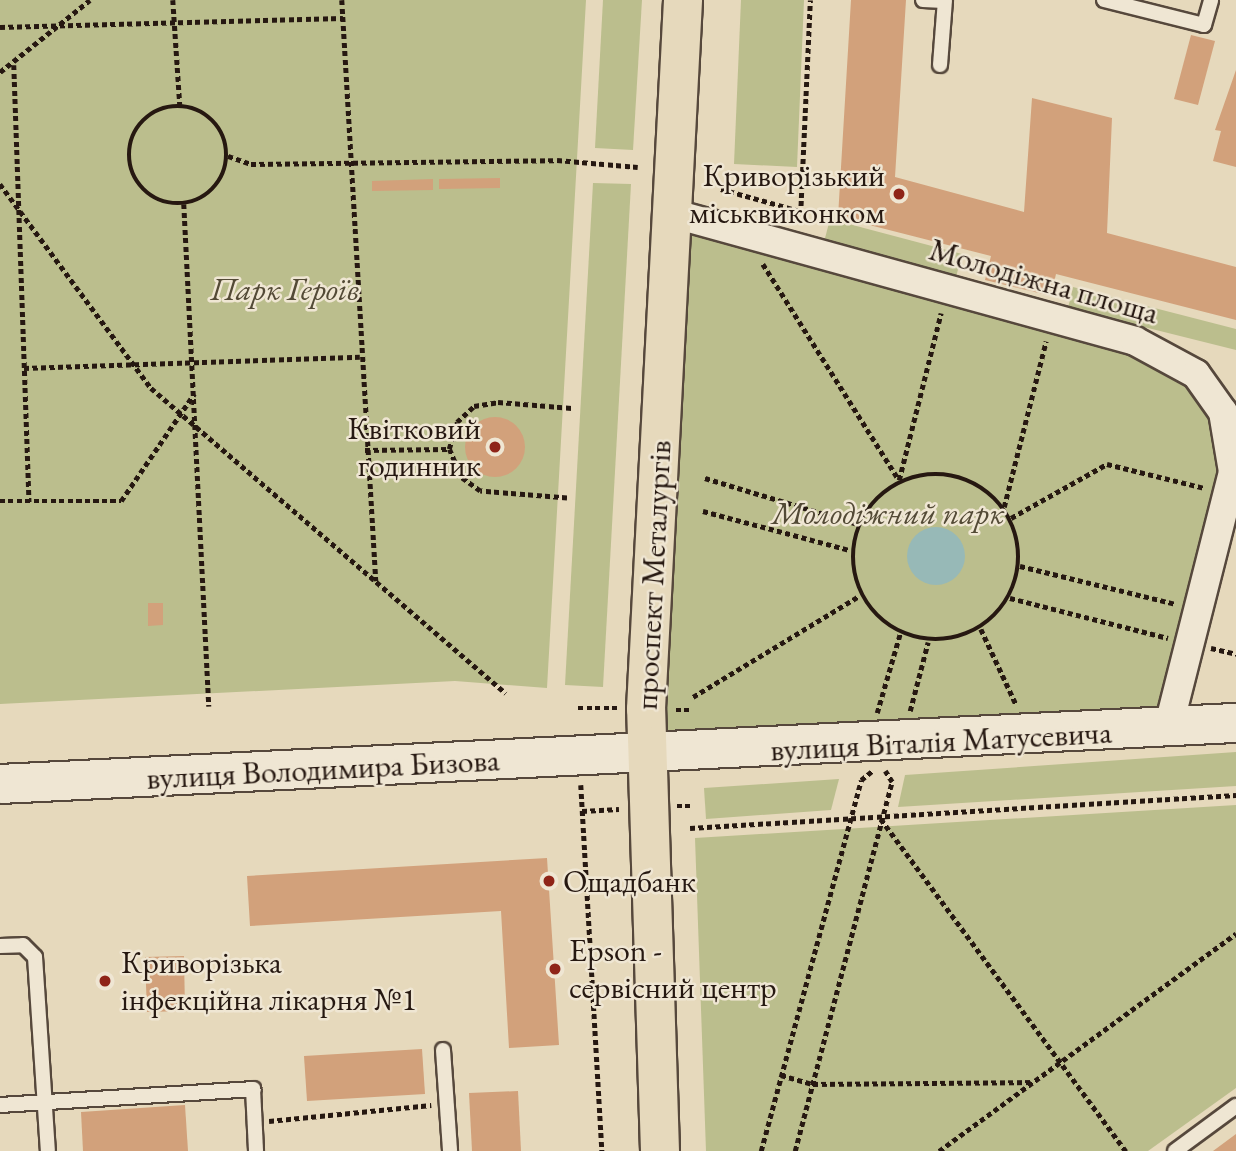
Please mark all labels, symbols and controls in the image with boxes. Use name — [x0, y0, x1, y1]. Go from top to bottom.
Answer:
place label: Криворізький міськвиконком — [689, 157, 885, 232]
marker: Криворізький міськвиконком — [891, 186, 907, 202]
street label: Молодіжна площа — [925, 230, 1163, 332]
park label: Парк Героїв — [210, 270, 360, 308]
place label: Квітковий годинник — [347, 410, 481, 485]
marker: Квітковий годинник — [487, 439, 503, 455]
street label: проспект Металургів — [627, 439, 679, 711]
park label: Молодіжний парк — [772, 494, 1004, 532]
street label: вулиця Віталія Матусевича — [769, 713, 1113, 769]
street label: вулиця Володимира Бизова — [145, 741, 501, 797]
place label: Ощадбанк — [563, 862, 696, 900]
marker: Ощадбанк — [541, 873, 557, 889]
place label: Epson - сервісний центр — [569, 932, 777, 1007]
place label: Криворізька інфекційна лікарня №1 — [121, 944, 417, 1019]
marker: Epson - сервісний центр — [547, 961, 563, 977]
marker: Криворізька інфекційна лікарня №1 — [95, 971, 115, 991]

